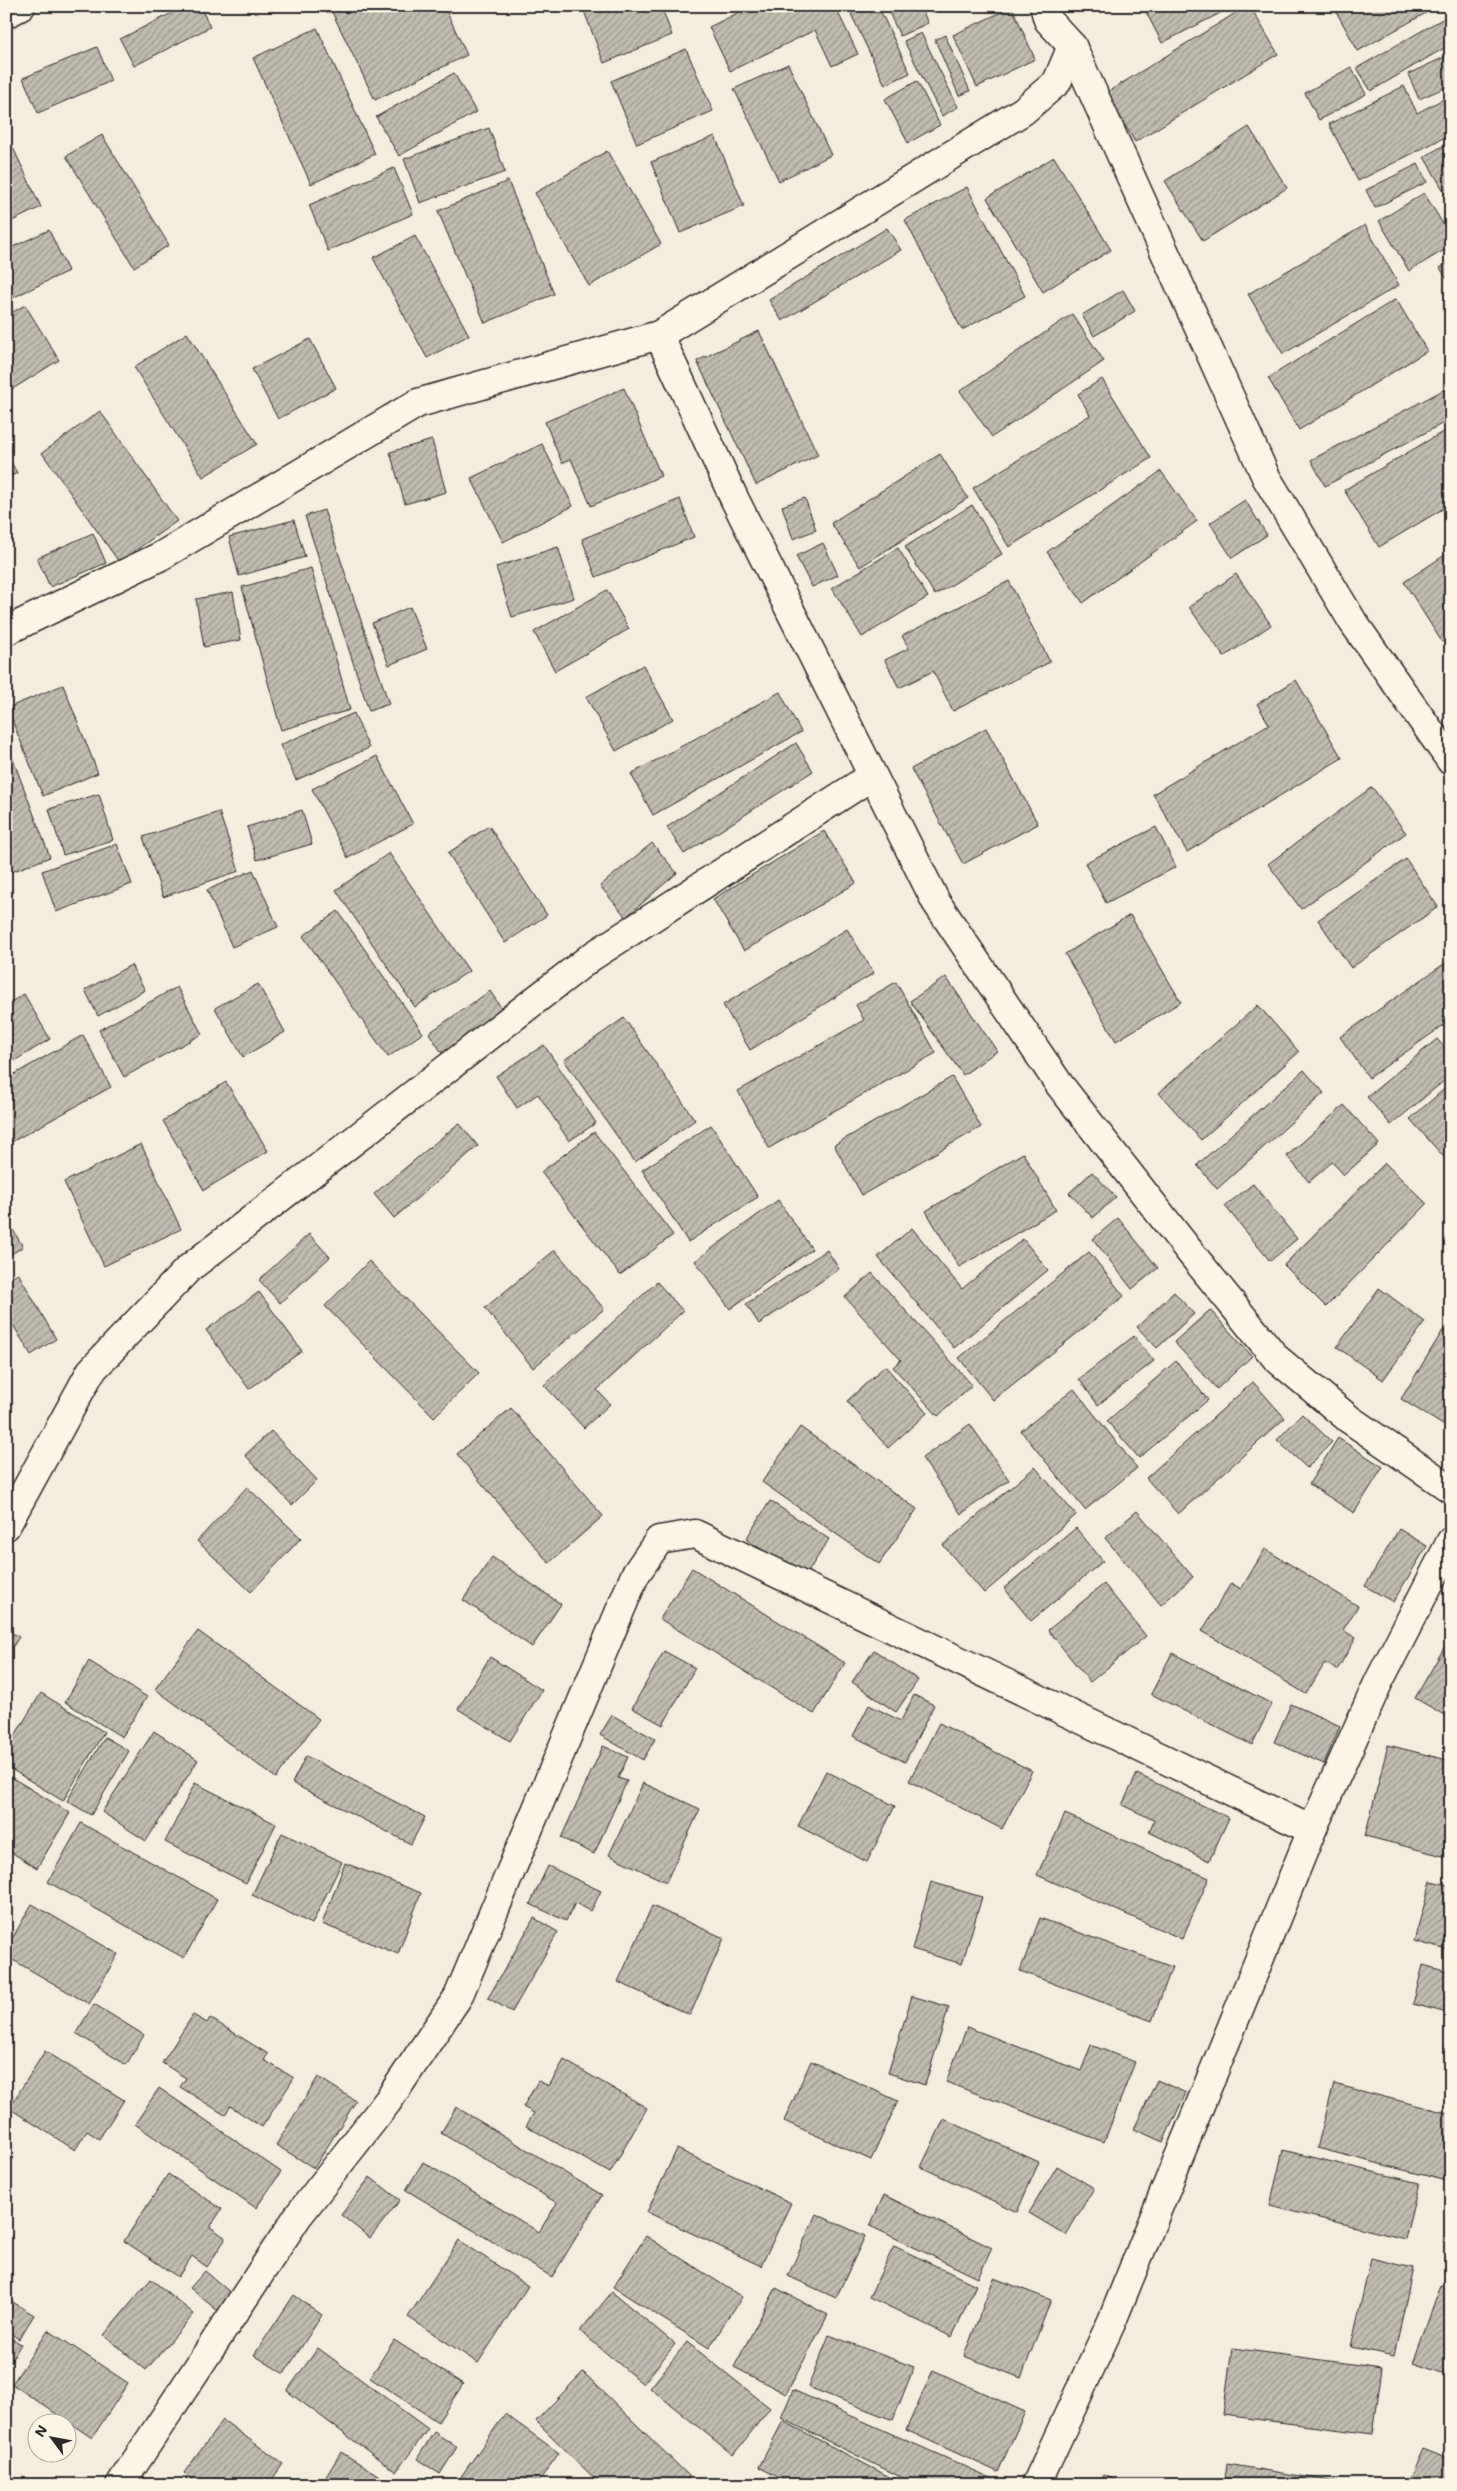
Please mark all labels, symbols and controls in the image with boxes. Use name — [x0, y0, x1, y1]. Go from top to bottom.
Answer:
north arrow — [28, 2414, 78, 2464]
text: N — [30, 2421, 51, 2440]

